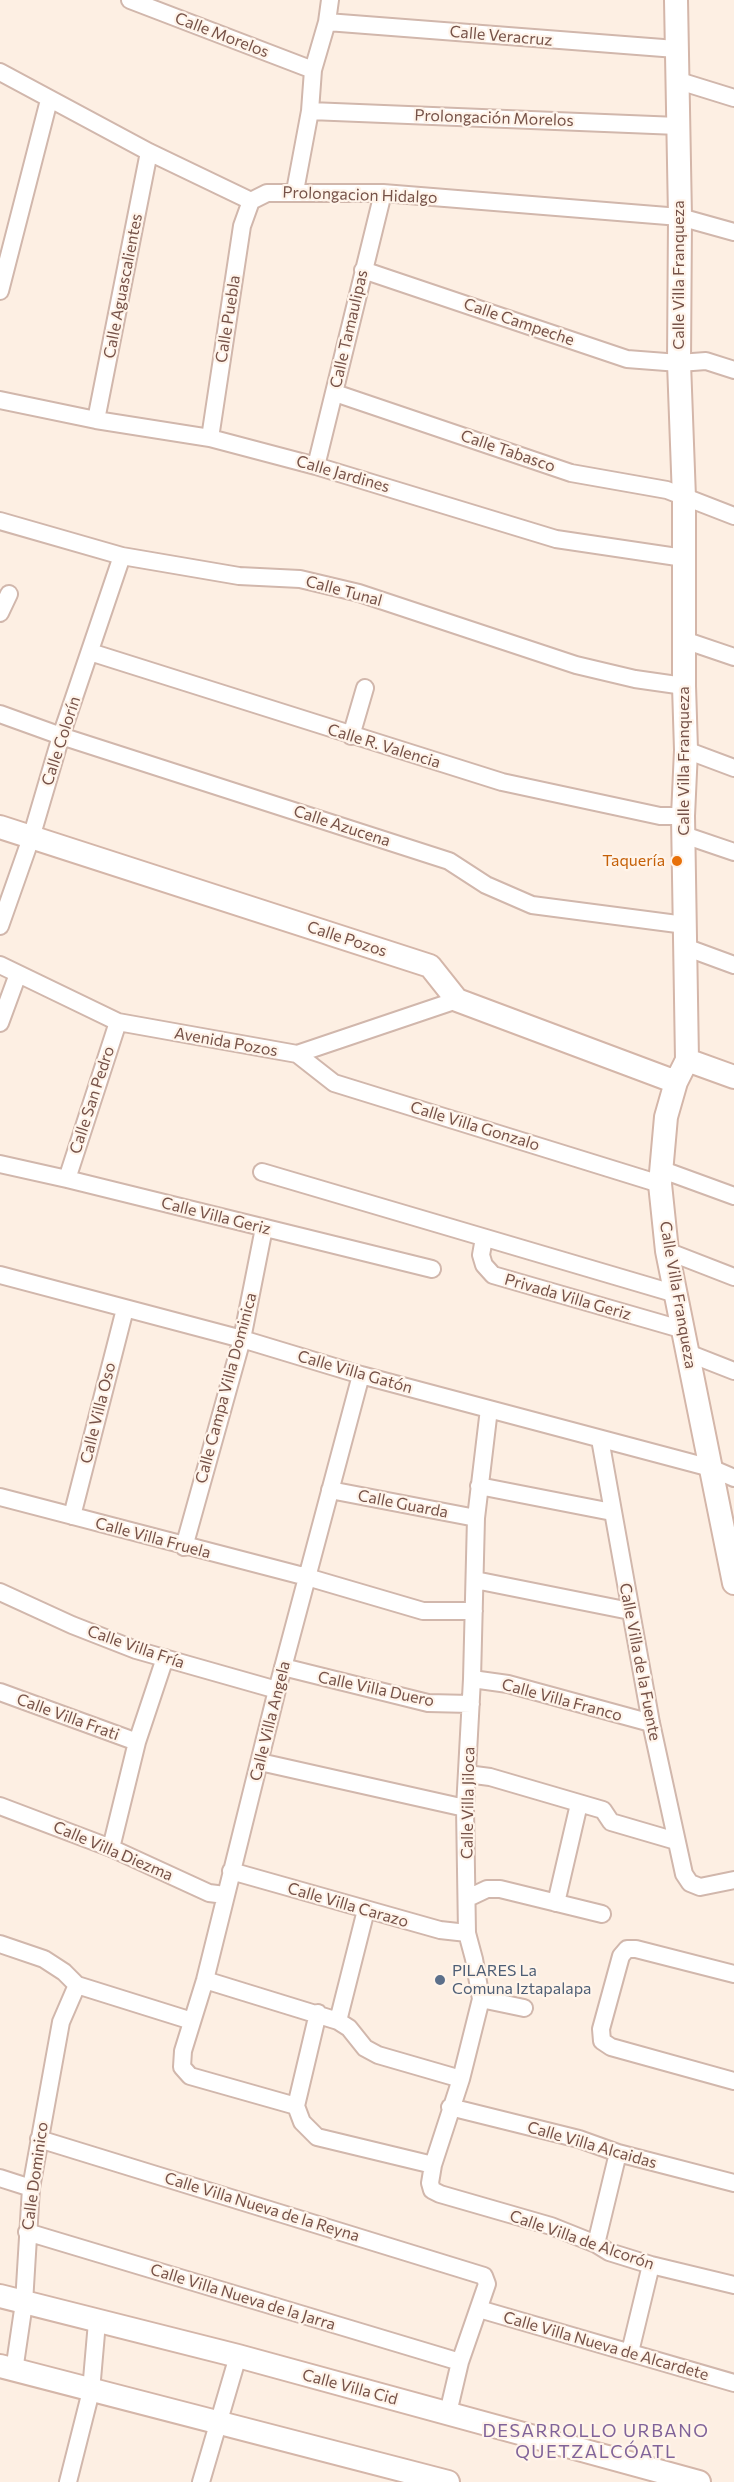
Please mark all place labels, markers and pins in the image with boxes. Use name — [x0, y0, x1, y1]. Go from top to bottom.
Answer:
place label: Taquería — [602, 851, 665, 871]
marker: Taquería — [670, 854, 684, 868]
place label: PILARES La Comuna Iztapalapa — [452, 1961, 591, 1999]
marker: PILARES La Comuna Iztapalapa — [433, 1973, 447, 1987]

